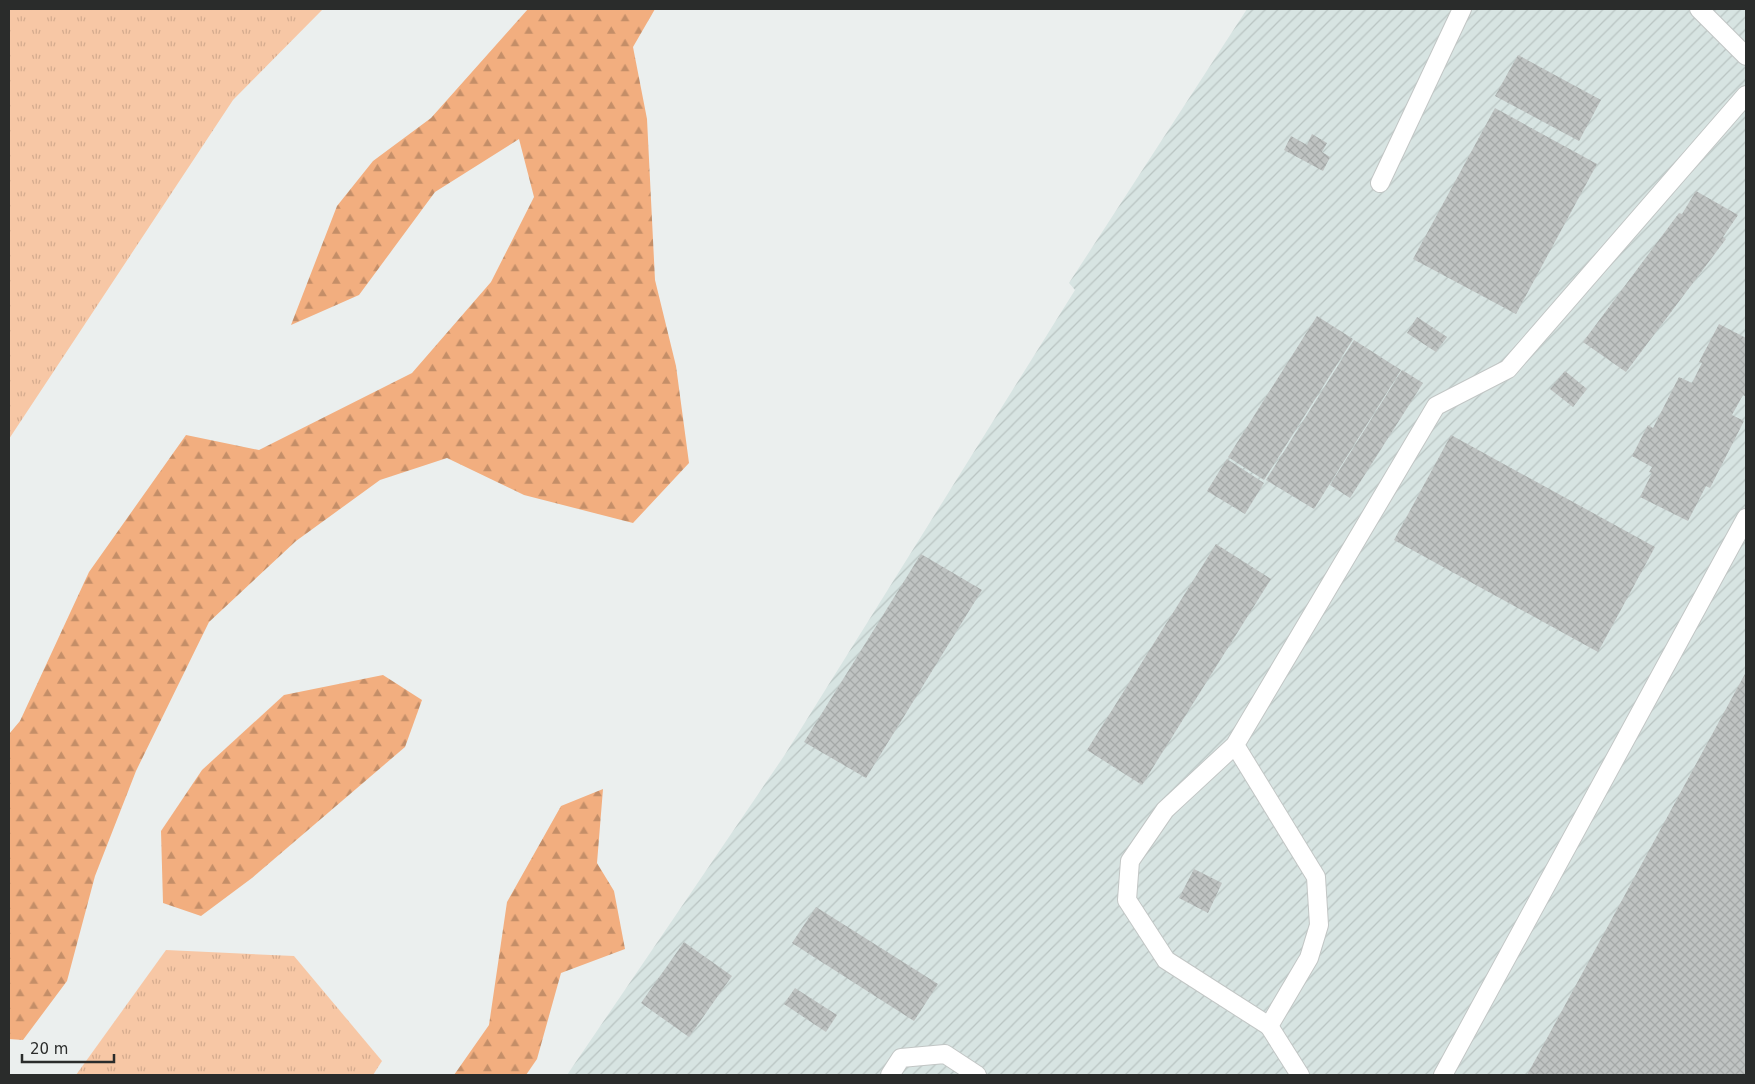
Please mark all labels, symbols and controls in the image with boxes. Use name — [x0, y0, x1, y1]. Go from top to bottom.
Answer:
scale bar — [22, 1032, 115, 1064]
text: 20 m — [30, 1040, 68, 1058]

